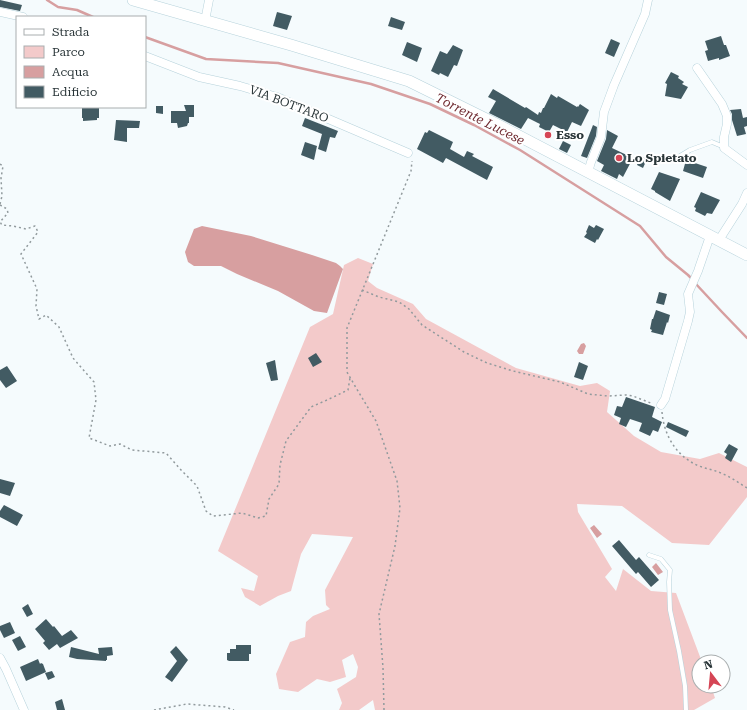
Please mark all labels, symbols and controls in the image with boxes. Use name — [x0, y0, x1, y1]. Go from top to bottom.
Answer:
legend — [16, 16, 146, 108]
text: Strada — [52, 25, 90, 39]
text: Parco — [52, 45, 85, 59]
text: Acqua — [52, 65, 89, 79]
street label: VIA BOTTARO — [247, 82, 331, 126]
text: Edificio — [52, 85, 97, 99]
water label: Torrente Lucese — [433, 90, 527, 148]
place label: Esso — [556, 128, 584, 142]
marker: Esso — [543, 130, 553, 140]
place label: Lo Spietato — [627, 151, 697, 165]
marker: Lo Spietato — [614, 153, 624, 163]
north arrow — [691, 654, 731, 694]
text: N — [703, 657, 715, 672]

